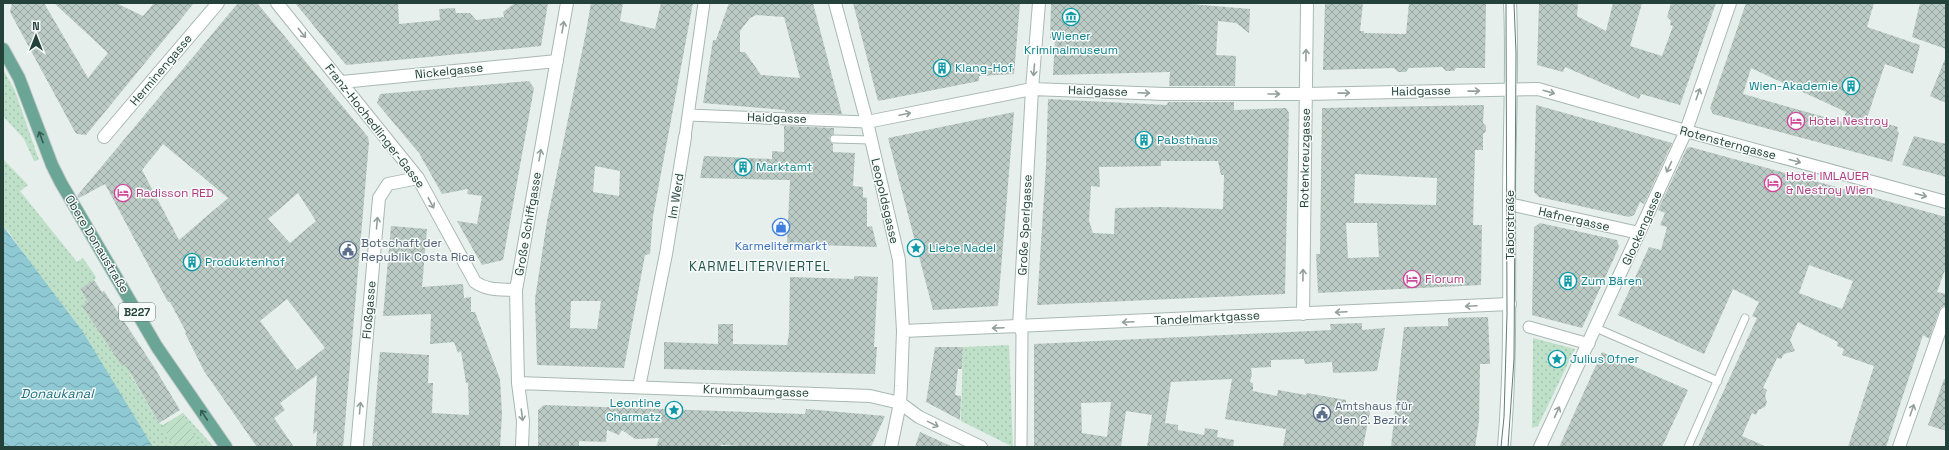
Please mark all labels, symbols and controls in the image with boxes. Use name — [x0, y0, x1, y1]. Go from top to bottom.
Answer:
museum icon: Wiener Kriminalmuseum — [1061, 7, 1081, 27]
north arrow — [16, 16, 56, 56]
text: N — [32, 19, 40, 33]
one-way arrow — [559, 21, 567, 34]
one-way arrow — [297, 28, 306, 38]
place label: Wiener Kriminalmuseum — [1024, 28, 1118, 58]
street label: Herminengasse — [126, 31, 196, 109]
one-way arrow — [1302, 49, 1310, 62]
building icon: Klang-Hof — [932, 58, 952, 78]
street label: Nickelgasse — [414, 59, 484, 83]
place label: Klang-Hof — [955, 60, 1013, 76]
street label: Franz-Hochedlinger-Gasse — [321, 61, 429, 191]
one-way arrow — [1030, 63, 1037, 76]
building icon: Wien-Akademie — [1841, 76, 1861, 96]
place label: Wien-Akademie — [1749, 78, 1838, 94]
street label: Haidgasse — [1068, 82, 1128, 100]
street label: Haidgasse — [1391, 82, 1451, 100]
one-way arrow — [1467, 87, 1480, 94]
one-way arrow — [1337, 89, 1350, 97]
one-way arrow — [1542, 89, 1555, 96]
one-way arrow — [1695, 89, 1703, 101]
one-way arrow — [1137, 90, 1150, 97]
one-way arrow — [1267, 90, 1280, 98]
street label: Rotenkreuzgasse — [1296, 108, 1314, 208]
street label: Haidgasse — [747, 109, 807, 127]
one-way arrow — [898, 110, 911, 118]
hotel icon: Hotel Nestroy — [1786, 111, 1806, 131]
place label: Hotel Nestroy — [1809, 113, 1888, 129]
street label: Rotensterngasse — [1678, 122, 1778, 164]
building icon: Pabsthaus — [1134, 130, 1154, 150]
one-way arrow — [37, 131, 45, 143]
place label: Pabsthaus — [1157, 132, 1218, 148]
one-way arrow — [536, 149, 544, 162]
building icon: Marktamt — [733, 157, 753, 177]
street label: Leopoldsgasse — [867, 157, 903, 245]
one-way arrow — [1789, 158, 1802, 165]
place label: Marktamt — [756, 159, 812, 175]
one-way arrow — [1665, 160, 1672, 172]
place label: Hotel IMLAUER & Nestroy Wien — [1786, 168, 1873, 198]
street label: Große Schiffgasse — [511, 171, 545, 277]
street label: Im Werd — [665, 172, 687, 220]
hotel icon: Hotel IMLAUER & Nestroy Wien — [1763, 173, 1783, 193]
street label: Große Sperlgasse — [1014, 174, 1036, 276]
hotel icon: Radisson RED — [113, 183, 133, 203]
place label: Radisson RED — [136, 185, 214, 201]
street label: Glockengasse — [1618, 188, 1666, 268]
street label: Taborstraße — [1502, 190, 1518, 260]
street label: Obere Donaustraße — [61, 192, 133, 296]
one-way arrow — [1914, 192, 1927, 199]
one-way arrow — [428, 197, 436, 209]
street label: Hafnergasse — [1537, 203, 1611, 235]
one-way arrow — [373, 217, 380, 230]
shop icon: Karmelitermarkt — [771, 217, 791, 237]
place label: Botschaft der Republik Costa Rica — [361, 235, 475, 265]
place label: Karmelitermarkt — [735, 238, 827, 254]
place icon: Liebe Nadel — [906, 238, 926, 258]
public building icon: Botschaft der Republik Costa Rica — [338, 240, 358, 260]
place label: Liebe Nadel — [929, 240, 996, 256]
building icon: Produktenhof — [182, 252, 202, 272]
place label: Produktenhof — [205, 254, 285, 270]
district label: KARMELITERVIERTEL — [689, 258, 831, 275]
one-way arrow — [1300, 269, 1307, 282]
hotel icon: Florum — [1402, 269, 1422, 289]
place label: Florum — [1425, 271, 1464, 287]
building icon: Zum Bären — [1558, 271, 1578, 291]
place label: Zum Bären — [1581, 273, 1642, 289]
street label: Floßgasse — [358, 280, 380, 340]
one-way arrow — [1465, 302, 1478, 309]
road number: B227 — [119, 303, 155, 321]
street label: Tandelmarktgasse — [1154, 307, 1260, 329]
one-way arrow — [1335, 308, 1348, 316]
one-way arrow — [1122, 318, 1135, 326]
one-way arrow — [992, 324, 1005, 332]
place icon: Julius Ofner — [1547, 349, 1567, 369]
place label: Julius Ofner — [1570, 351, 1640, 367]
street label: Krummbaumgasse — [703, 381, 809, 401]
water label: Donaukanal — [21, 385, 95, 402]
place label: Leontine Charmatz — [606, 395, 661, 425]
place label: Amtshaus für den 2. Bezirk — [1335, 398, 1413, 428]
place icon: Leontine Charmatz — [664, 400, 684, 420]
one-way arrow — [357, 402, 364, 415]
public building icon: Amtshaus für den 2. Bezirk — [1312, 403, 1332, 423]
one-way arrow — [1909, 404, 1916, 417]
one-way arrow — [1554, 406, 1561, 418]
one-way arrow — [519, 408, 526, 421]
one-way arrow — [200, 410, 208, 421]
one-way arrow — [927, 420, 939, 428]

